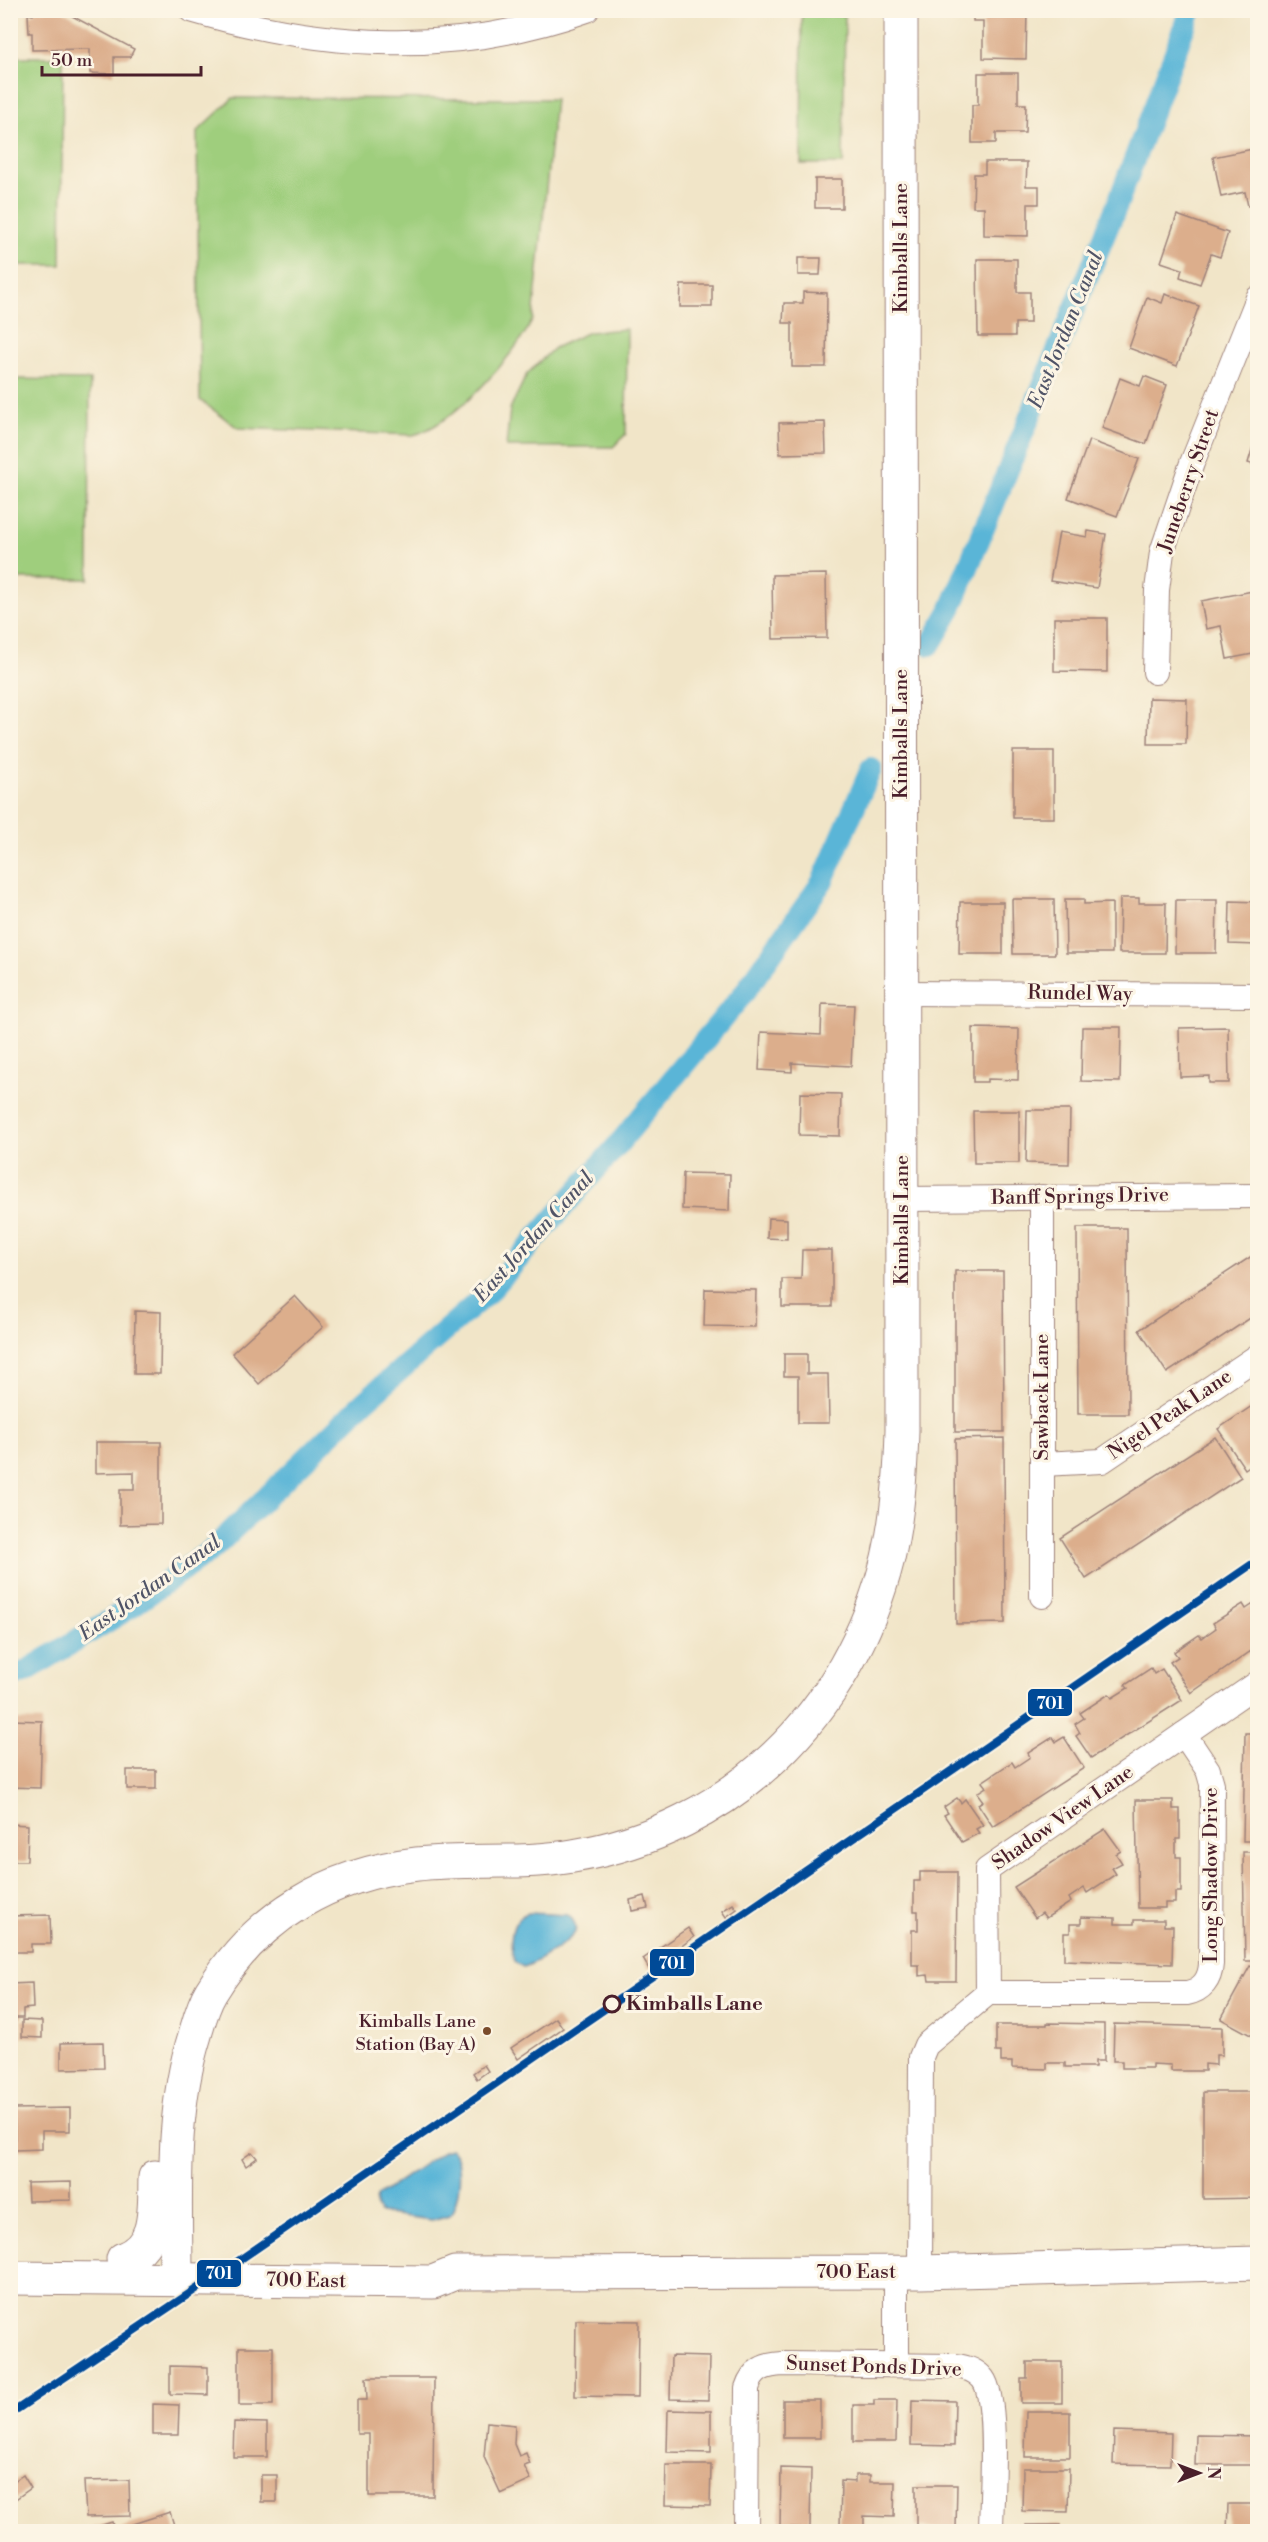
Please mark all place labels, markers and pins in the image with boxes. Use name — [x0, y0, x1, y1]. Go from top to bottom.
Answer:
place label: Kimballs Lane — [626, 1992, 763, 2017]
marker: Kimballs Lane — [603, 1995, 621, 2013]
place label: Kimballs Lane Station (Bay A) — [355, 2010, 476, 2056]
marker: Kimballs Lane Station (Bay A) — [481, 2025, 493, 2037]

